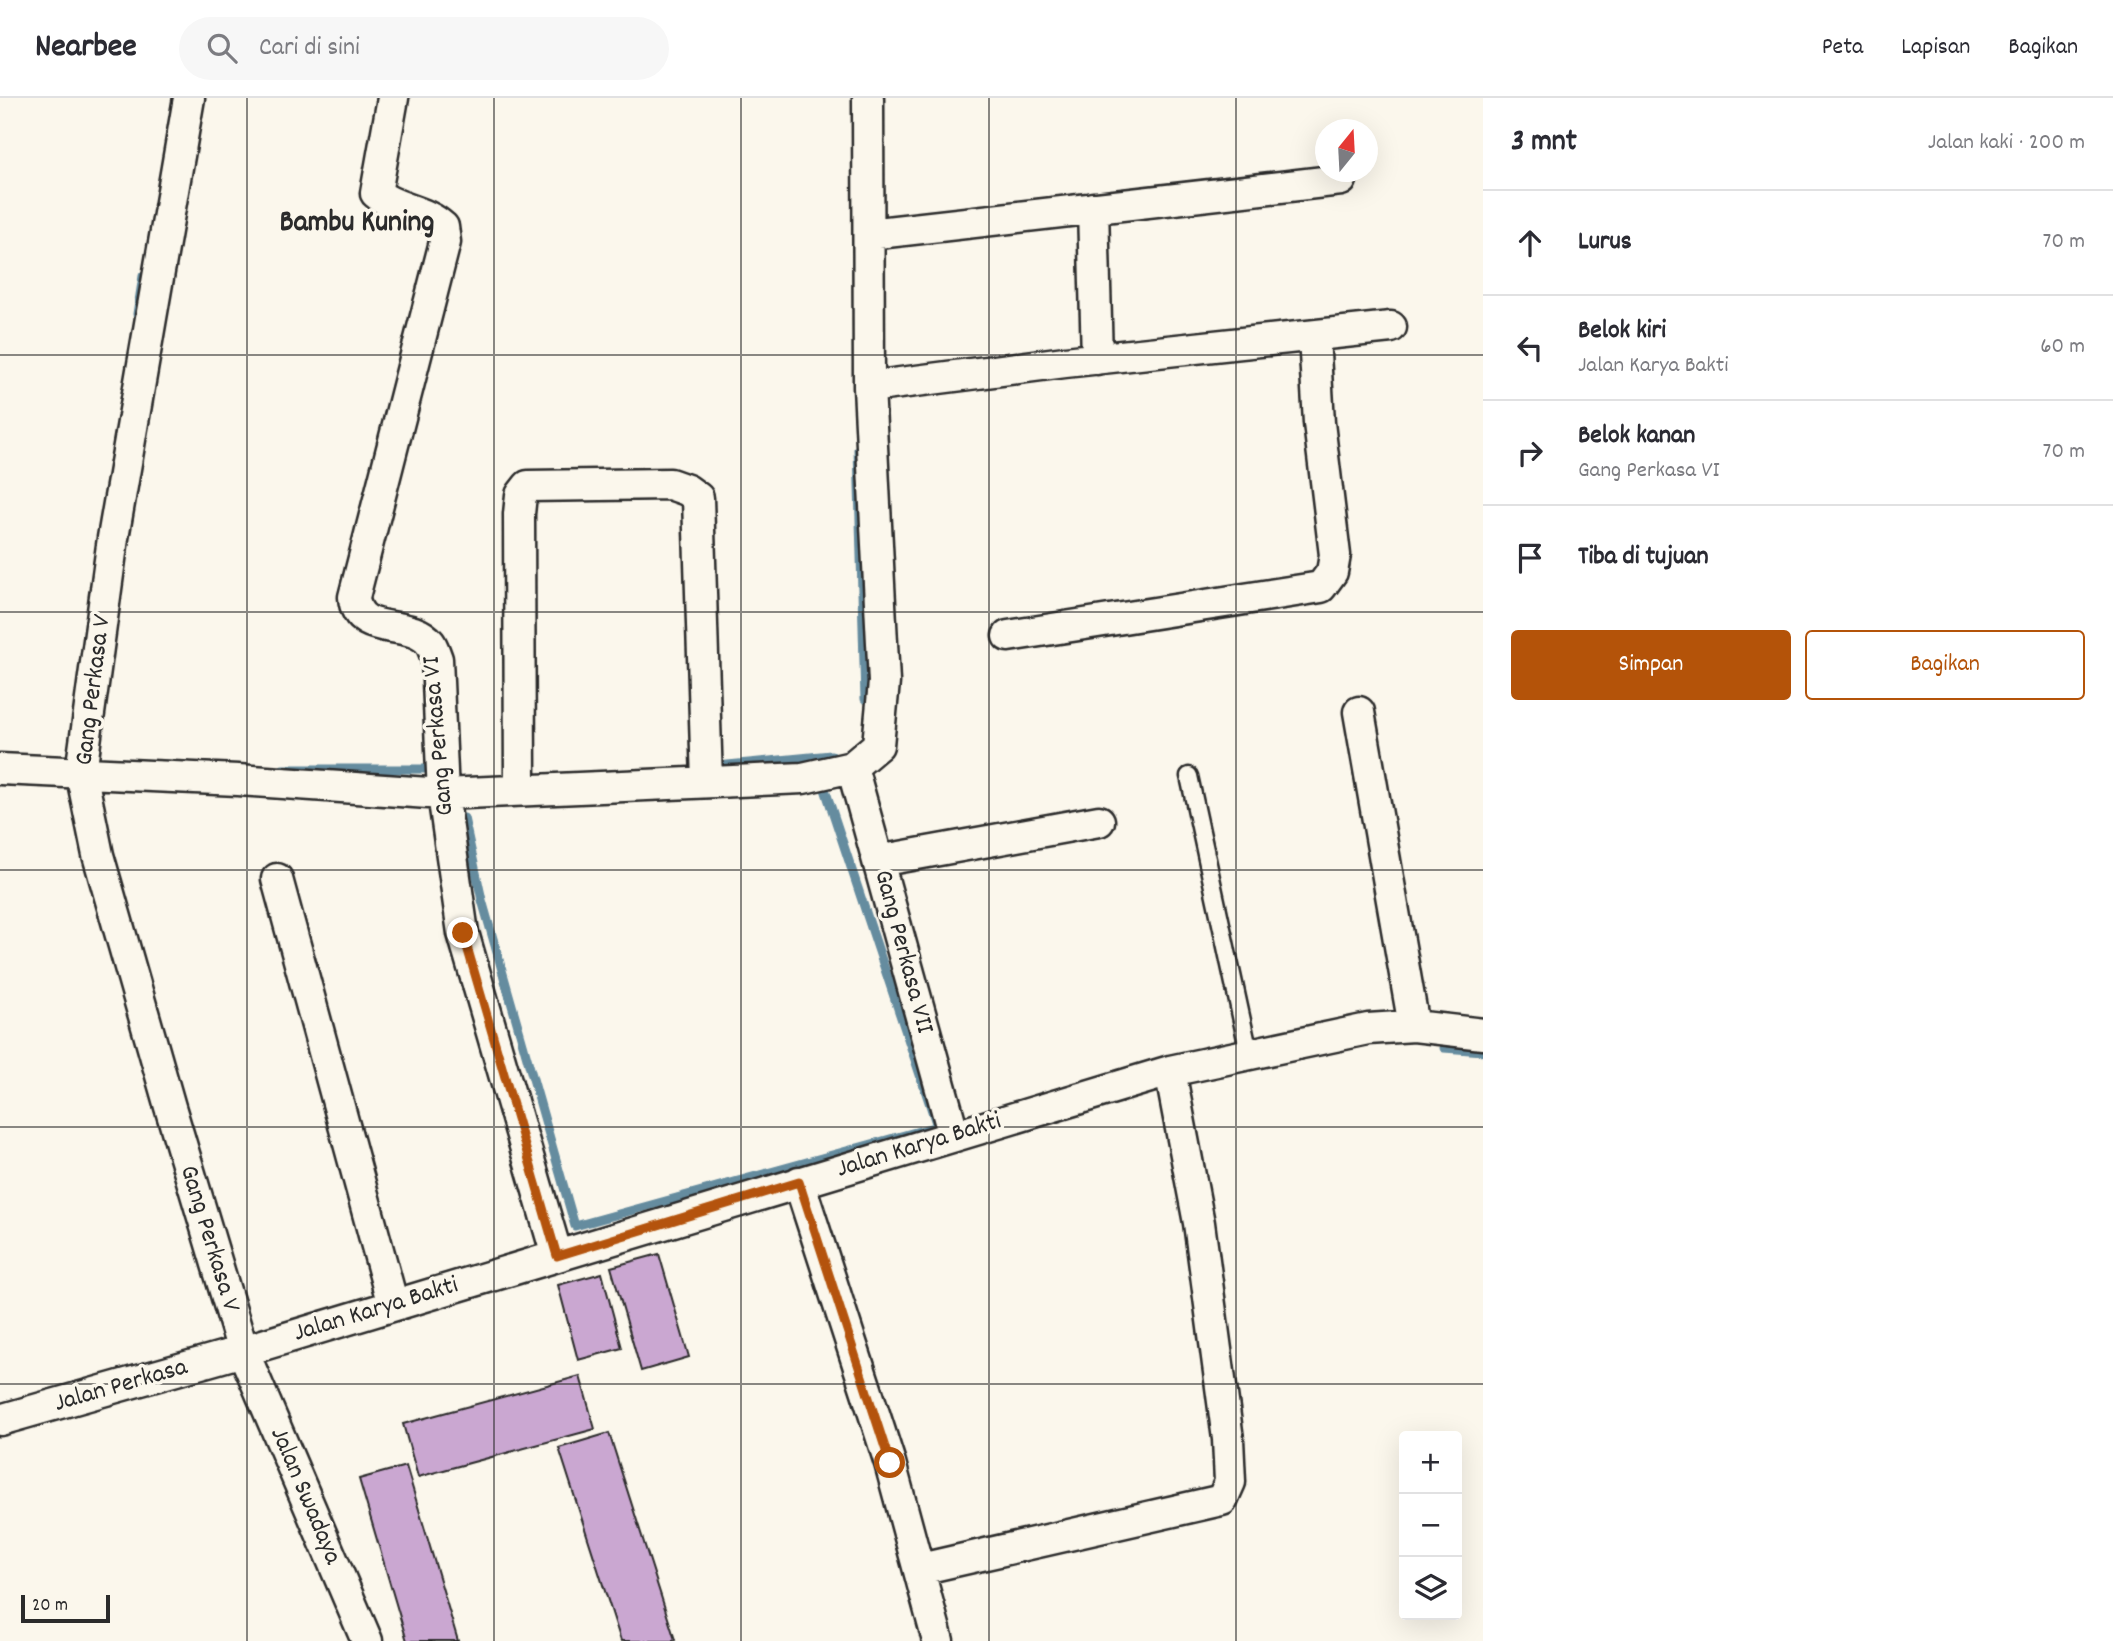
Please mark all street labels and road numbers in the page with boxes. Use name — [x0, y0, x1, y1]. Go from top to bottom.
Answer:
street label: Gang Perkasa V — [66, 612, 122, 768]
street label: Gang Perkasa VI — [414, 655, 464, 817]
street label: Gang Perkasa VII — [863, 866, 943, 1038]
street label: Jalan Karya Bakti — [832, 1103, 1006, 1189]
street label: Gang Perkasa V — [169, 1161, 249, 1318]
street label: Jalan Karya Bakti — [289, 1267, 463, 1353]
street label: Jalan Perkasa — [50, 1349, 193, 1423]
street label: Jalan Swadaya — [260, 1422, 351, 1571]

